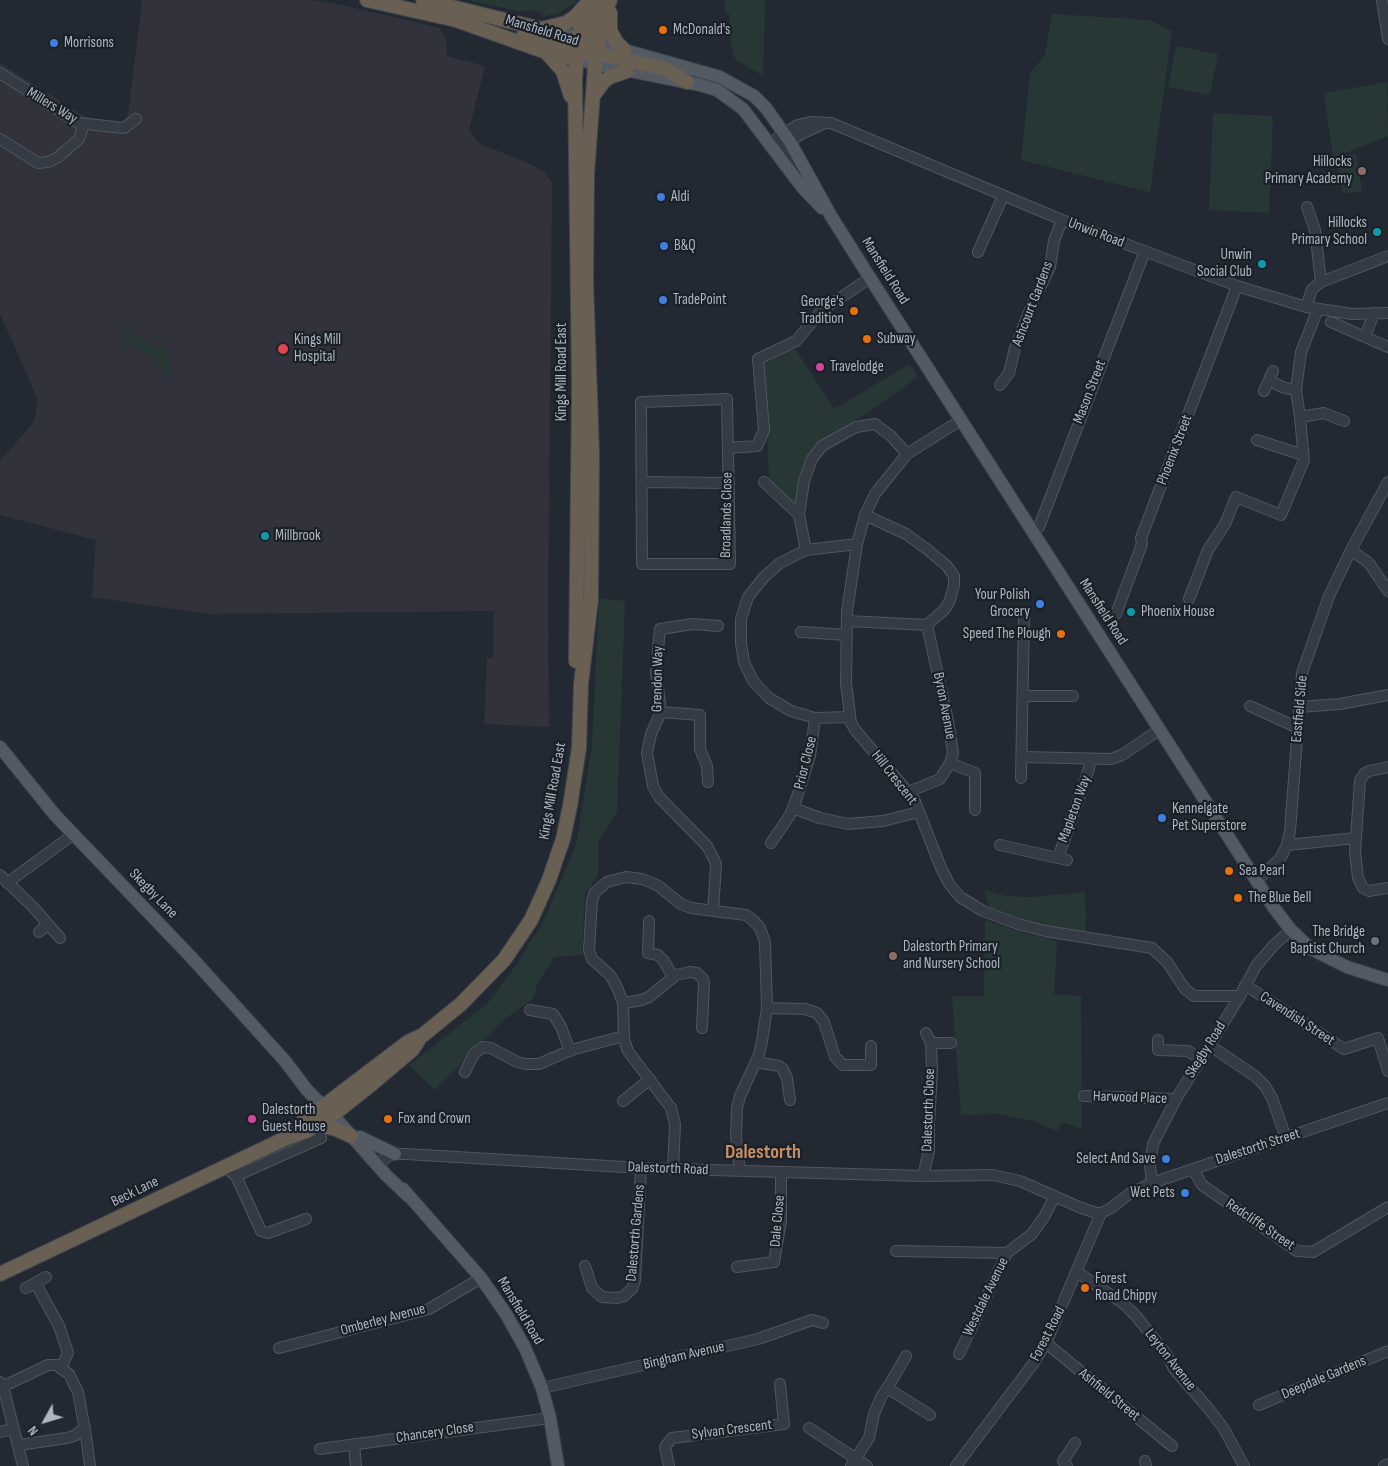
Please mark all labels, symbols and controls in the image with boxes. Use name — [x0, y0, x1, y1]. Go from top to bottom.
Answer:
street label: Mansfield Road — [503, 11, 581, 51]
place label: McDonald's — [673, 21, 730, 39]
marker: McDonald's — [657, 24, 669, 36]
place label: Morrisons — [64, 34, 114, 52]
marker: Morrisons — [48, 37, 60, 49]
street label: Millers Way — [23, 84, 81, 128]
place label: Hillocks Primary Academy — [1265, 153, 1352, 188]
marker: Hillocks Primary Academy — [1356, 165, 1368, 177]
place label: Aldi — [671, 188, 689, 206]
marker: Aldi — [655, 191, 667, 203]
street label: Unwin Road — [1065, 214, 1127, 252]
place label: Hillocks Primary School — [1291, 214, 1367, 249]
marker: Hillocks Primary School — [1371, 226, 1383, 238]
street label: Mansfield Road — [857, 234, 913, 308]
place label: B&Q — [674, 237, 696, 255]
marker: B&Q — [658, 240, 670, 252]
place label: Unwin Social Club — [1197, 246, 1252, 281]
marker: Unwin Social Club — [1256, 258, 1268, 270]
street label: Ashcourt Gardens — [1009, 259, 1057, 349]
place label: TradePoint — [673, 291, 727, 309]
place label: George's Tradition — [800, 293, 844, 328]
marker: TradePoint — [657, 294, 669, 306]
marker: George's Tradition — [848, 305, 860, 317]
street label: Kings Mill Road East — [553, 323, 571, 421]
place label: Subway — [877, 330, 916, 348]
place label: Kings Mill Hospital — [294, 331, 341, 366]
marker: Subway — [861, 333, 873, 345]
marker: Kings Mill Hospital — [276, 342, 290, 356]
place label: Travelodge — [830, 358, 884, 376]
street label: Mason Street — [1070, 358, 1110, 426]
marker: Travelodge — [814, 361, 826, 373]
street label: Phoenix Street — [1153, 412, 1197, 488]
street label: Broadlands Close — [717, 472, 737, 558]
place label: Millbrook — [275, 527, 321, 545]
marker: Millbrook — [259, 530, 271, 542]
street label: Mansfield Road — [1075, 575, 1131, 649]
place label: Your Polish Grocery — [975, 586, 1030, 621]
marker: Your Polish Grocery — [1034, 598, 1046, 610]
place label: Phoenix House — [1141, 603, 1215, 621]
marker: Phoenix House — [1125, 606, 1137, 618]
place label: Speed The Plough — [963, 625, 1051, 643]
marker: Speed The Plough — [1055, 628, 1067, 640]
street label: Grendon Way — [648, 646, 668, 712]
street label: Byron Avenue — [929, 671, 959, 741]
street label: Eastfield Side — [1288, 675, 1312, 743]
street label: Prior Close — [791, 735, 821, 791]
street label: Kings Mill Road East — [536, 741, 570, 841]
street label: Hill Crescent — [867, 747, 921, 809]
street label: Mapleton Way — [1055, 773, 1095, 845]
place label: Kennelgate Pet Superstore — [1172, 800, 1246, 835]
marker: Kennelgate Pet Superstore — [1156, 812, 1168, 824]
place label: Sea Pearl — [1239, 862, 1285, 880]
street label: Skegby Lane — [125, 865, 181, 923]
marker: Sea Pearl — [1223, 865, 1235, 877]
place label: The Blue Bell — [1248, 889, 1311, 907]
marker: The Blue Bell — [1232, 892, 1244, 904]
place label: The Bridge Baptist Church — [1290, 923, 1365, 958]
marker: The Bridge Baptist Church — [1369, 935, 1381, 947]
place label: Dalestorth Primary and Nursery School — [903, 938, 1000, 973]
marker: Dalestorth Primary and Nursery School — [887, 950, 899, 962]
street label: Cavendish Street — [1256, 988, 1338, 1050]
street label: Skegby Road — [1182, 1018, 1230, 1082]
street label: Dalestorth Close — [919, 1068, 939, 1152]
street label: Harwood Place — [1093, 1088, 1167, 1108]
place label: Dalestorth Guest House — [262, 1101, 326, 1136]
place label: Fox and Crown — [398, 1110, 471, 1128]
marker: Dalestorth Guest House — [246, 1113, 258, 1125]
marker: Fox and Crown — [382, 1113, 394, 1125]
street label: Dalestorth Street — [1214, 1125, 1302, 1169]
district label: Dalestorth — [725, 1141, 801, 1165]
place label: Select And Save — [1076, 1150, 1156, 1168]
marker: Select And Save — [1160, 1153, 1172, 1165]
street label: Dalestorth Road — [627, 1159, 709, 1179]
street label: Beck Lane — [108, 1173, 162, 1211]
street label: Dalestorth Gardens — [623, 1184, 649, 1282]
place label: Wet Pets — [1130, 1184, 1175, 1202]
marker: Wet Pets — [1179, 1187, 1191, 1199]
street label: Dale Close — [767, 1194, 789, 1248]
street label: Redcliffe Street — [1222, 1195, 1298, 1255]
street label: Westdale Avenue — [959, 1255, 1013, 1339]
place label: Forest Road Chippy — [1095, 1270, 1157, 1305]
street label: Mansfield Road — [493, 1274, 547, 1348]
marker: Forest Road Chippy — [1079, 1282, 1091, 1294]
street label: Omberley Avenue — [339, 1300, 427, 1340]
street label: Forest Road — [1027, 1304, 1069, 1364]
street label: Leyton Avenue — [1140, 1326, 1200, 1394]
street label: Bingham Avenue — [642, 1338, 726, 1374]
street label: Deepdale Gardens — [1279, 1352, 1369, 1404]
street label: Ashfield Street — [1075, 1365, 1143, 1425]
north arrow — [20, 1396, 70, 1446]
street label: Sylvan Crescent — [691, 1416, 773, 1444]
street label: Chancery Close — [395, 1419, 475, 1447]
text: N — [24, 1423, 42, 1439]

